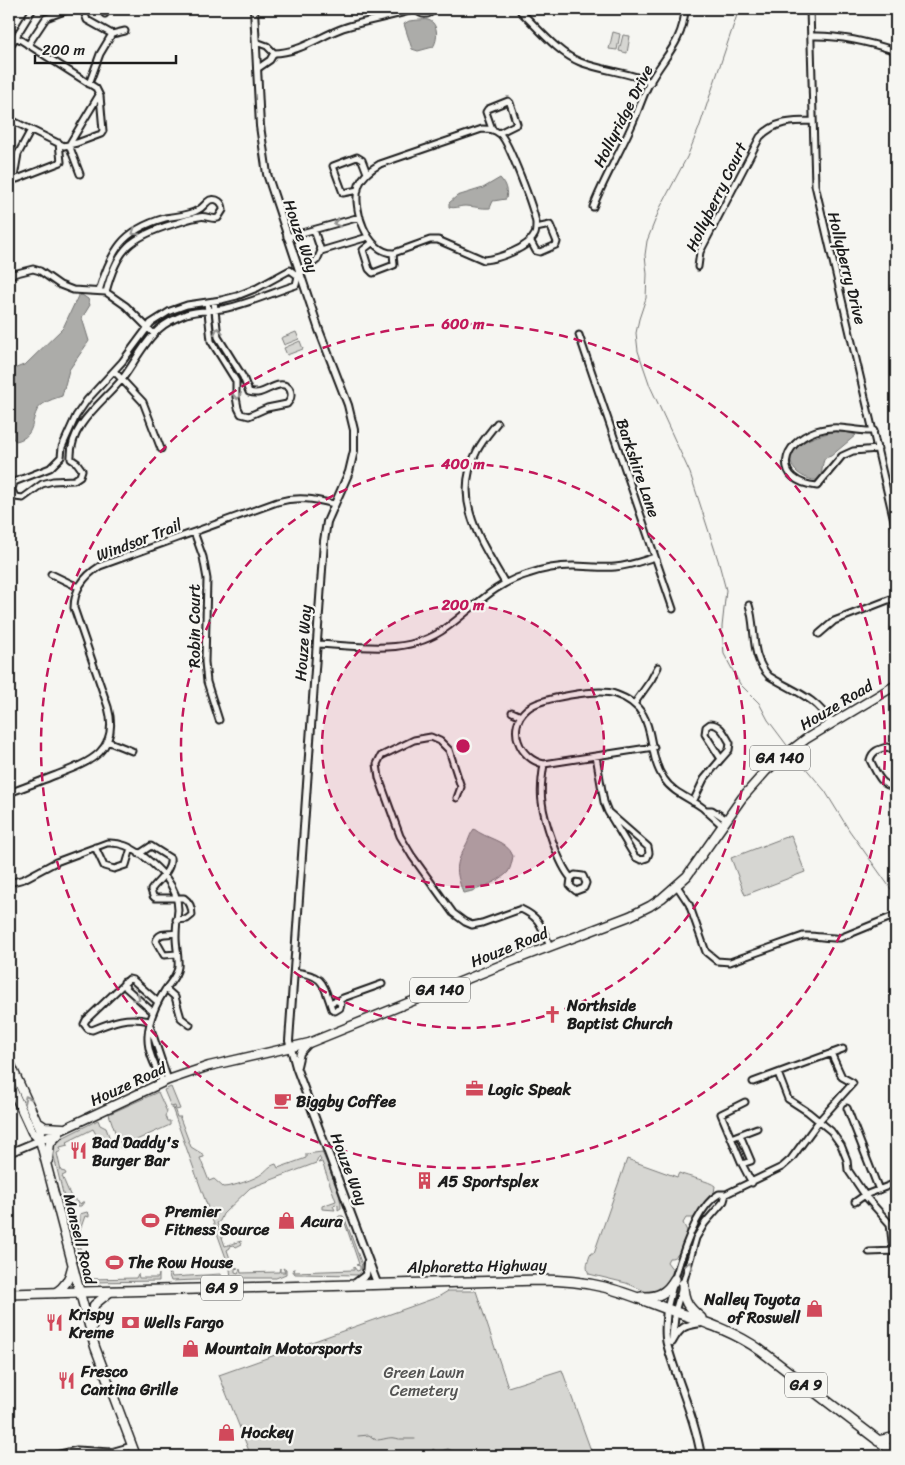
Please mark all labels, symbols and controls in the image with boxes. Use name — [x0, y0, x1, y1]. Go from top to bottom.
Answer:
scale bar — [35, 32, 176, 64]
text: 200 m — [42, 37, 86, 63]
street label: Hollyridge Drive — [585, 59, 661, 173]
street label: Hollyberry Court — [677, 137, 755, 257]
street label: Houze Way — [275, 195, 327, 277]
street label: Hollyberry Drive — [819, 208, 875, 328]
one-way arrow — [332, 217, 341, 228]
one-way arrow — [131, 225, 140, 235]
text: 600 m — [441, 311, 485, 337]
one-way arrow — [214, 326, 224, 335]
one-way arrow — [231, 392, 242, 400]
street label: Barkshire Lane — [607, 414, 669, 522]
text: 400 m — [440, 451, 485, 477]
street label: Windsor Trail — [92, 510, 187, 570]
street label: Robin Court — [180, 584, 209, 668]
text: 200 m — [440, 592, 485, 618]
street label: Houze Way — [286, 603, 320, 682]
street label: Houze Road — [793, 671, 880, 738]
centre of rings — [454, 737, 472, 755]
road number: GA 140 — [750, 746, 810, 770]
street label: Houze Road — [466, 918, 554, 976]
road number: GA 140 — [410, 978, 470, 1002]
place label: Northside Baptist Church — [566, 991, 673, 1038]
one-way arrow — [131, 992, 140, 1001]
church icon: Northside Baptist Church — [543, 1004, 563, 1024]
street label: Houze Road — [85, 1053, 173, 1114]
place label: Logic Speak — [488, 1075, 571, 1104]
office icon: Logic Speak — [464, 1079, 484, 1099]
place label: Biggby Coffee — [296, 1087, 396, 1116]
cafe icon: Biggby Coffee — [272, 1091, 292, 1111]
one-way arrow — [23, 1095, 34, 1104]
place label: Bad Daddy's Burger Bar — [92, 1128, 179, 1175]
street label: Houze Way — [322, 1128, 376, 1210]
restaurant icon: Bad Daddy's Burger Bar — [68, 1141, 88, 1161]
place label: A5 Sportsplex — [437, 1167, 540, 1196]
building icon: A5 Sportsplex — [414, 1171, 434, 1191]
street label: Mansell Road — [55, 1191, 106, 1289]
place label: Premier Fitness Source — [164, 1197, 270, 1244]
place label: Acura — [300, 1207, 344, 1236]
sports icon: Premier Fitness Source — [141, 1210, 161, 1230]
shop icon: Acura — [277, 1211, 297, 1231]
place label: The Row House — [128, 1248, 234, 1277]
street label: Alpharetta Highway — [406, 1250, 548, 1282]
sports icon: The Row House — [104, 1252, 124, 1272]
one-way arrow — [683, 1261, 693, 1269]
road number: GA 9 — [201, 1276, 243, 1300]
place label: Nalley Toyota of Roswell — [703, 1285, 801, 1332]
shop icon: Nalley Toyota of Roswell — [804, 1298, 824, 1318]
place label: Krispy Kreme — [68, 1300, 115, 1347]
place label: Wells Fargo — [144, 1308, 224, 1337]
bank icon: Wells Fargo — [120, 1312, 140, 1332]
restaurant icon: Krispy Kreme — [45, 1313, 65, 1333]
place label: Mountain Motorsports — [204, 1334, 362, 1363]
shop icon: Mountain Motorsports — [181, 1338, 201, 1358]
place label: Fresco Cantina Grille — [80, 1357, 179, 1404]
park label: Green Lawn Cemetery — [384, 1358, 465, 1405]
restaurant icon: Fresco Cantina Grille — [57, 1370, 77, 1390]
road number: GA 9 — [785, 1372, 827, 1398]
place label: Hockey — [240, 1418, 294, 1447]
shop icon: Hockey — [217, 1422, 237, 1442]

